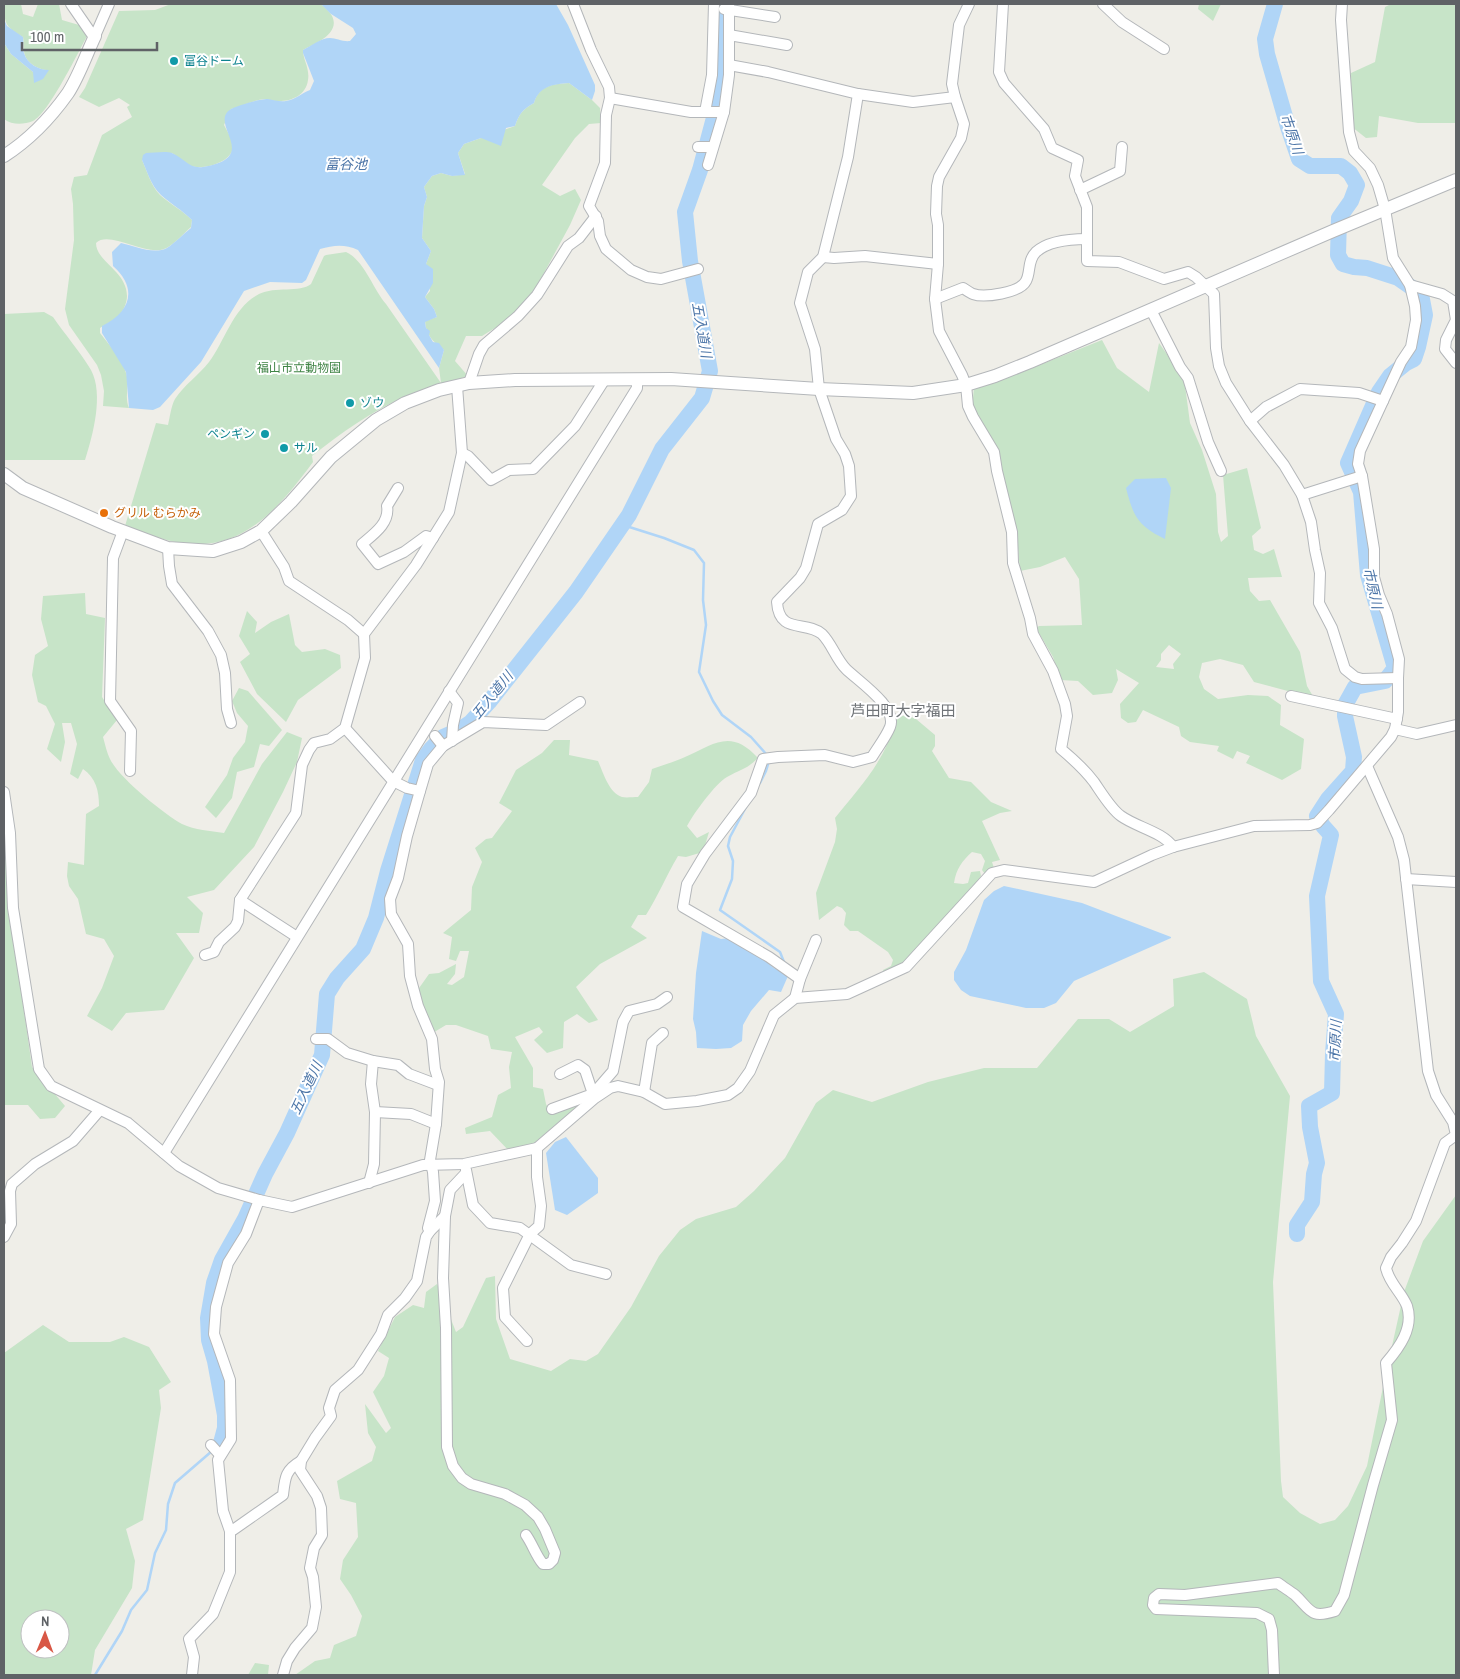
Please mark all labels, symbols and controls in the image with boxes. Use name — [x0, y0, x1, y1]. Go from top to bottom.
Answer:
scale bar — [22, 20, 158, 52]
text: 100 m — [30, 26, 64, 47]
place label: 富谷ドーム — [184, 53, 244, 69]
marker: 富谷ドーム — [168, 55, 180, 67]
water label: 市原川 — [1277, 111, 1308, 159]
water label: 富谷池 — [325, 155, 369, 173]
water label: 五入道川 — [688, 301, 716, 361]
park label: 福山市立動物園 — [257, 360, 341, 376]
place label: ゾウ — [360, 395, 384, 411]
marker: ゾウ — [344, 397, 356, 409]
place label: ペンギン — [207, 426, 255, 442]
marker: ペンギン — [259, 428, 271, 440]
place label: サル — [294, 440, 318, 456]
marker: サル — [278, 442, 290, 454]
place label: グリル むらかみ — [114, 505, 201, 521]
marker: グリル むらかみ — [98, 507, 110, 519]
water label: 市原川 — [1360, 566, 1387, 612]
water label: 五入道川 — [467, 666, 518, 722]
district label: 芦田町大字福田 — [850, 700, 956, 721]
water label: 市原川 — [1325, 1018, 1345, 1062]
water label: 五入道川 — [286, 1057, 327, 1117]
north arrow — [20, 1609, 70, 1659]
text: N — [41, 1612, 50, 1630]

